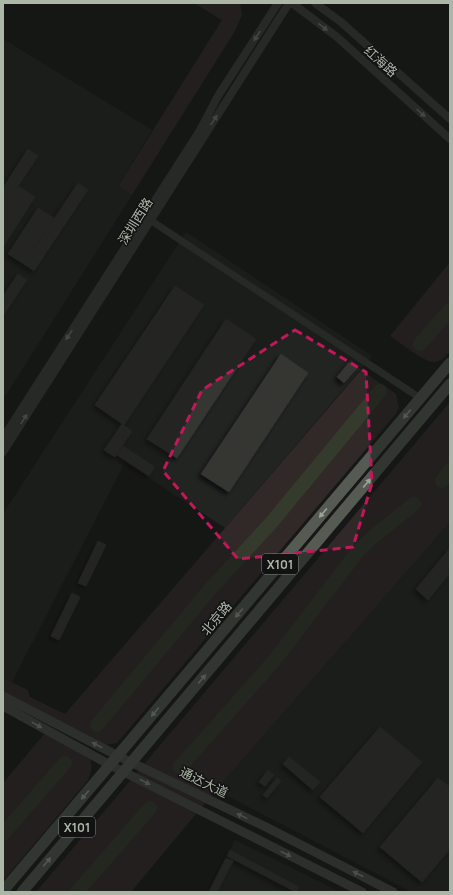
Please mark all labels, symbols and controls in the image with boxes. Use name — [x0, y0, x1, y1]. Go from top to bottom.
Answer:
one-way arrow — [318, 23, 329, 31]
one-way arrow — [253, 31, 261, 41]
street label: 红海路 — [360, 41, 402, 81]
one-way arrow — [415, 108, 426, 117]
one-way arrow — [210, 115, 218, 125]
street label: 深圳西路 — [114, 194, 156, 248]
one-way arrow — [65, 329, 72, 341]
one-way arrow — [402, 409, 411, 419]
one-way arrow — [20, 414, 28, 424]
one-way arrow — [363, 478, 372, 488]
one-way arrow — [318, 508, 327, 519]
road number: X101 — [262, 554, 298, 574]
street label: 北京路 — [197, 597, 235, 639]
one-way arrow — [234, 607, 243, 618]
one-way arrow — [198, 673, 207, 684]
one-way arrow — [150, 707, 159, 717]
one-way arrow — [31, 722, 43, 728]
one-way arrow — [91, 742, 103, 748]
street label: 通达大道 — [177, 763, 231, 801]
one-way arrow — [139, 779, 151, 786]
one-way arrow — [80, 789, 89, 800]
one-way arrow — [237, 812, 248, 819]
road number: X101 — [59, 817, 95, 837]
one-way arrow — [280, 850, 292, 857]
one-way arrow — [43, 857, 52, 868]
one-way arrow — [352, 871, 364, 877]

